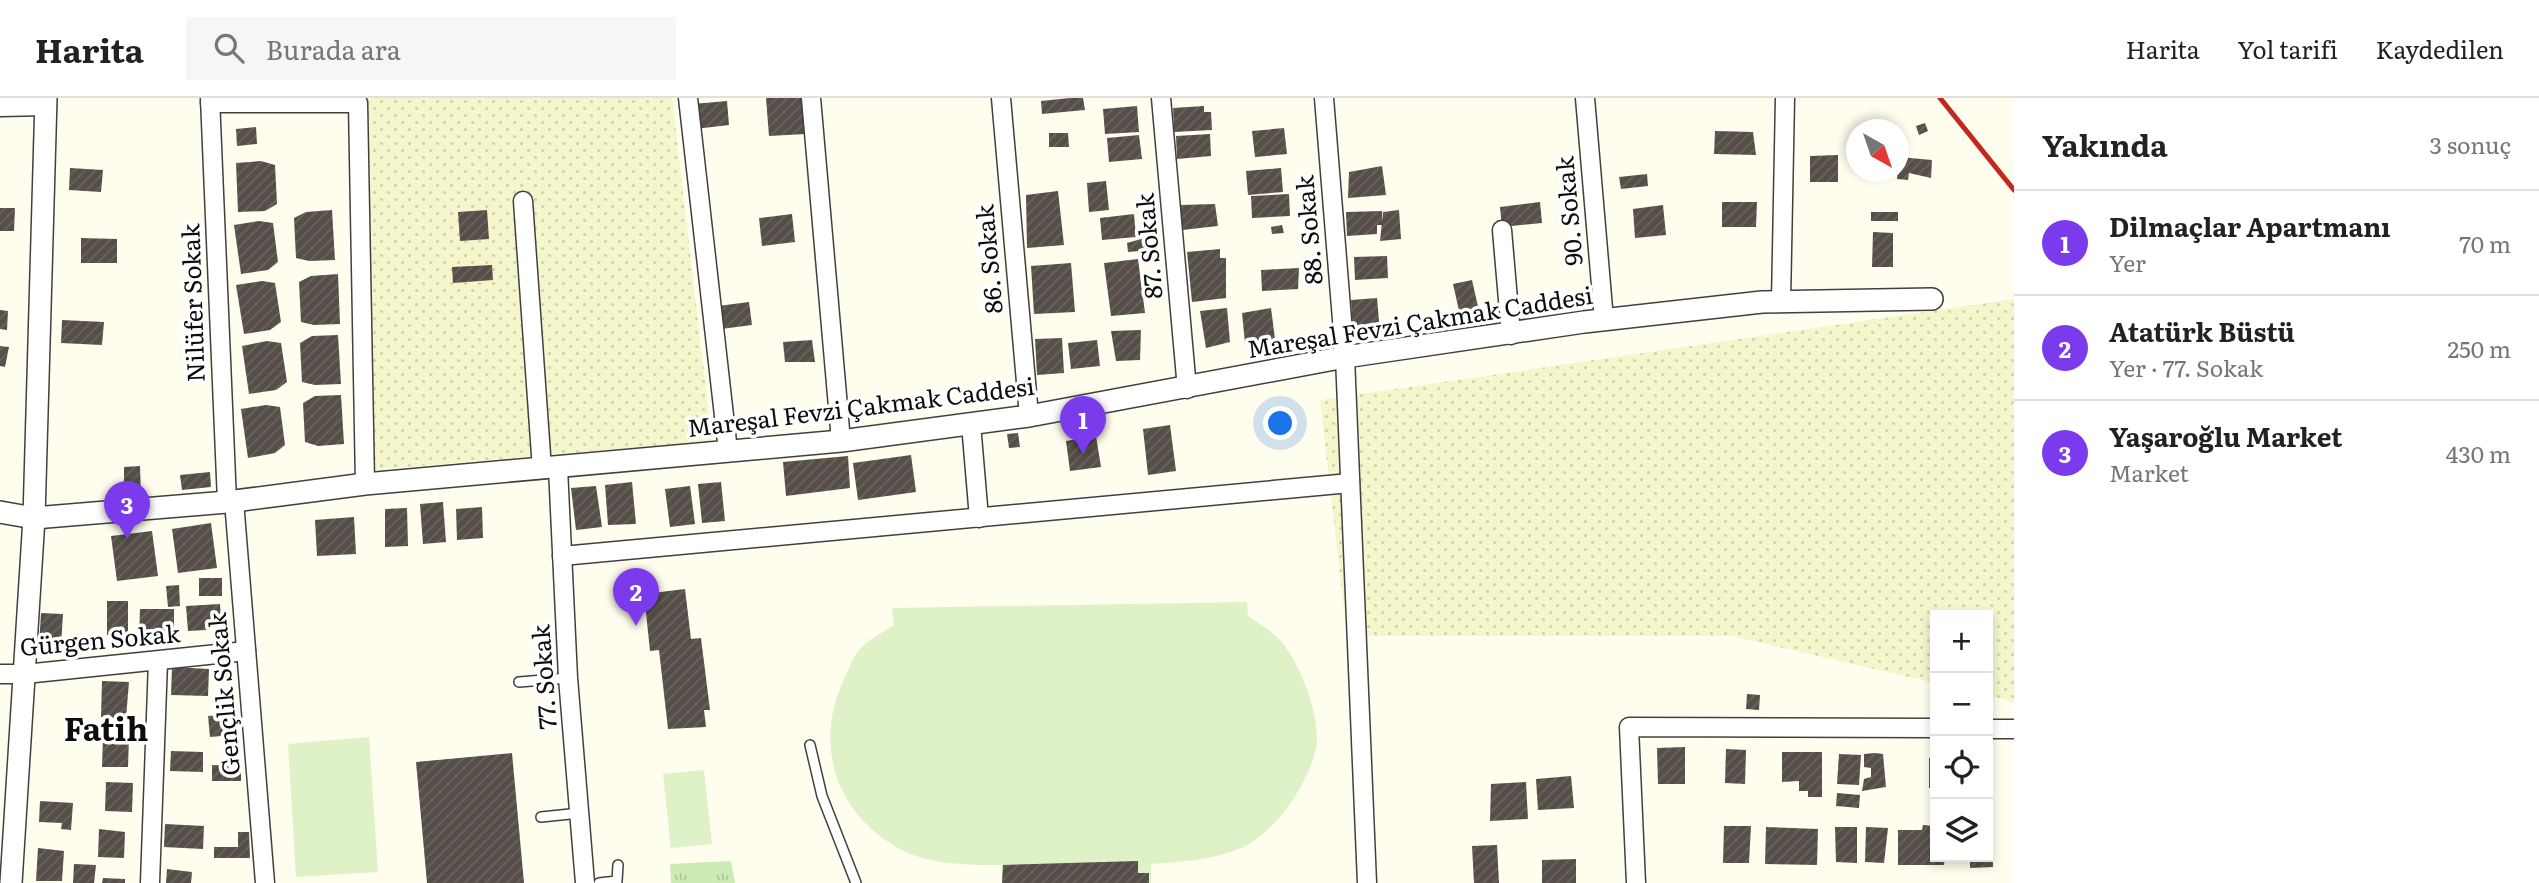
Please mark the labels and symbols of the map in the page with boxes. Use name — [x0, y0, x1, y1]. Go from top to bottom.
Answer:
north arrow — [1846, 119, 1909, 182]
street label: 90. Sokak — [1545, 155, 1590, 267]
street label: 88. Sokak — [1285, 174, 1330, 286]
street label: 87. Sokak — [1125, 192, 1170, 300]
street label: 86. Sokak — [965, 203, 1010, 315]
street label: Nilüfer Sokak — [171, 223, 212, 383]
street label: Mareşal Fevzi Çakmak Caddesi — [1244, 276, 1595, 365]
street label: Mareşal Fevzi Çakmak Caddesi — [685, 367, 1036, 444]
pin: 1 — [1060, 396, 1106, 454]
your location — [1263, 406, 1297, 440]
pin: 3 — [104, 481, 150, 539]
pin: 2 — [613, 568, 659, 626]
street label: Gençlik Sokak — [198, 611, 247, 777]
street label: Gürgen Sokak — [18, 614, 182, 663]
street label: 77. Sokak — [521, 623, 564, 731]
district label: Fatih — [64, 703, 148, 751]

